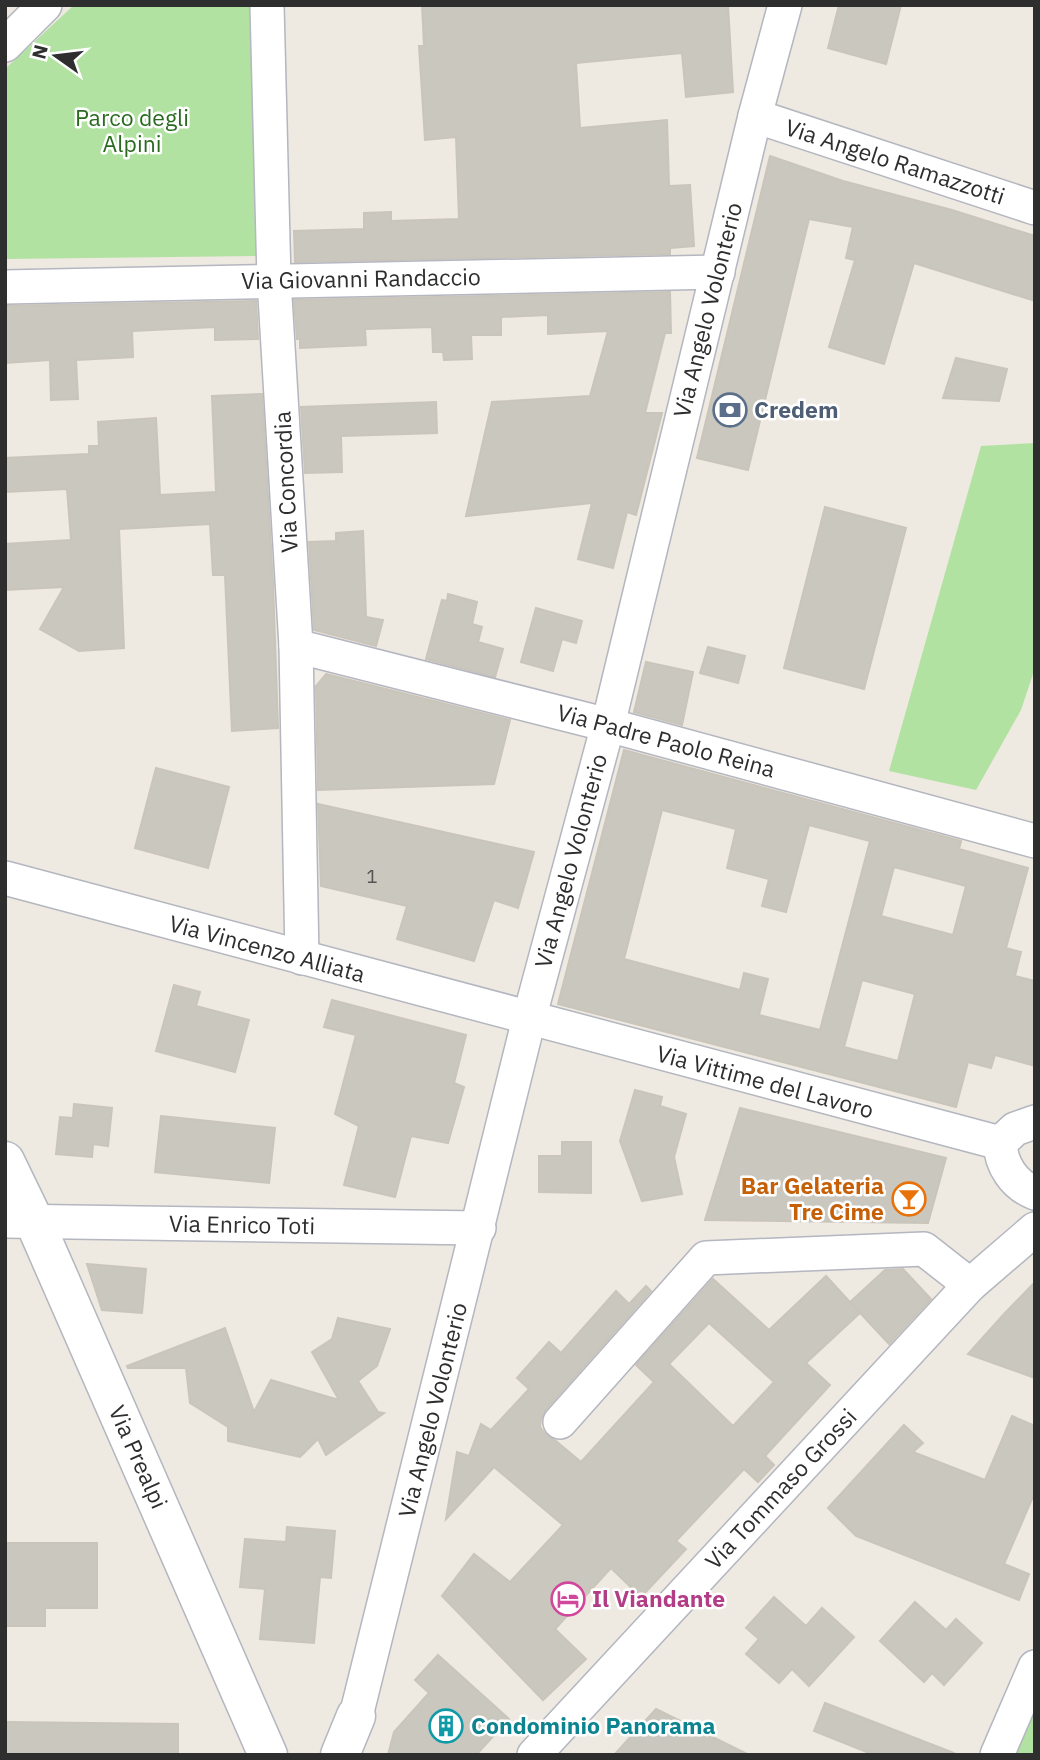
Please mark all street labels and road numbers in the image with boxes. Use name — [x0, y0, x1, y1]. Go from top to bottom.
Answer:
street label: Via Angelo Ramazzotti — [782, 111, 1009, 211]
street label: Via Angelo Volonterio — [666, 199, 748, 420]
street label: Via Giovanni Randaccio — [241, 261, 481, 295]
street label: Via Concordia — [266, 411, 304, 554]
street label: Via Padre Paolo Reina — [554, 696, 779, 784]
street label: Via Angelo Volonterio — [527, 750, 613, 971]
street label: Via Vincenzo Alliata — [166, 907, 369, 989]
street label: Via Vittime del Lavoro — [653, 1038, 877, 1124]
street label: Via Enrico Toti — [169, 1208, 315, 1240]
street label: Via Angelo Volonterio — [391, 1299, 473, 1520]
street label: Via Prealpi — [103, 1400, 175, 1513]
street label: Via Tommaso Grossi — [698, 1402, 863, 1575]

